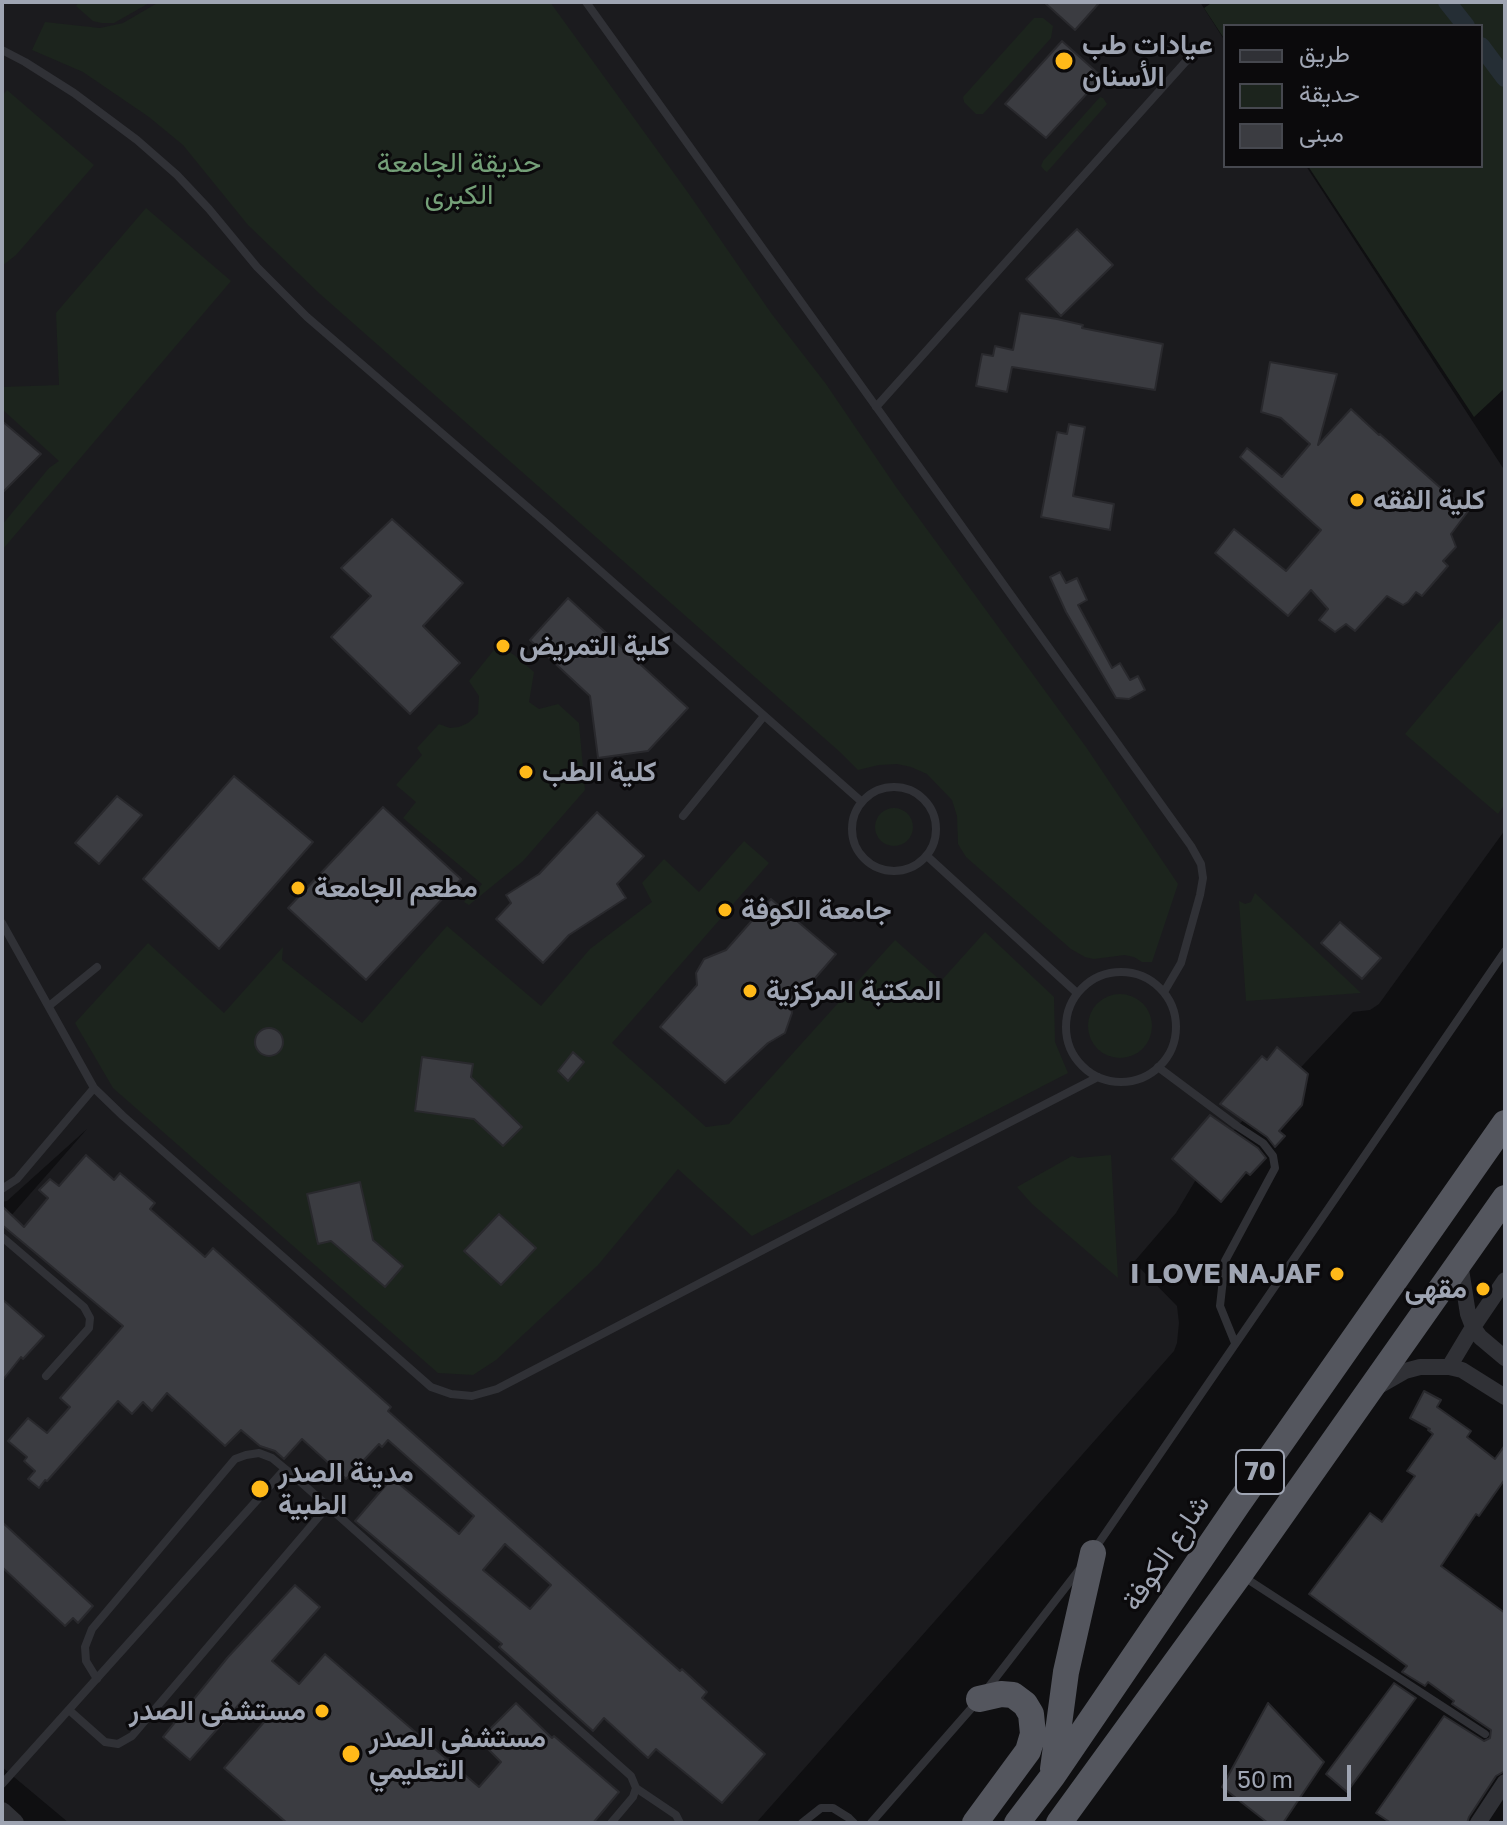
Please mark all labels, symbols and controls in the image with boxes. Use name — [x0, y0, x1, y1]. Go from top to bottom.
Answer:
legend — [1223, 24, 1483, 168]
place label: عيادات طب الأسنان — [1082, 28, 1213, 94]
text: طريق — [1299, 38, 1350, 67]
marker: عيادات طب الأسنان — [1053, 50, 1075, 72]
text: حديقة — [1299, 78, 1360, 107]
text: مبنى — [1299, 118, 1344, 147]
park label: حديقة الجامعة الكبرى — [377, 146, 541, 212]
place label: كلية الفقه — [1373, 483, 1485, 517]
marker: كلية الفقه — [1348, 491, 1366, 509]
place label: كلية التمريض — [519, 629, 670, 663]
marker: كلية التمريض — [494, 637, 512, 655]
place label: كلية الطب — [542, 755, 657, 789]
marker: كلية الطب — [517, 763, 535, 781]
place label: مطعم الجامعة — [314, 871, 478, 905]
marker: مطعم الجامعة — [289, 879, 307, 897]
place label: جامعة الكوفة — [741, 893, 891, 927]
marker: جامعة الكوفة — [716, 901, 734, 919]
place label: المكتبة المركزية — [766, 974, 942, 1008]
marker: المكتبة المركزية — [741, 982, 759, 1000]
place label: I LOVE NAJAF — [1130, 1257, 1321, 1291]
marker: I LOVE NAJAF — [1328, 1265, 1346, 1283]
place label: مقهى — [1404, 1272, 1467, 1306]
marker: مقهى — [1474, 1280, 1492, 1298]
road number: 70 — [1236, 1450, 1284, 1494]
place label: مدينة الصدر الطبية — [278, 1456, 414, 1522]
marker: مدينة الصدر الطبية — [249, 1478, 271, 1500]
street label: شارع الكوفة — [1115, 1489, 1217, 1617]
place label: مستشفى الصدر — [129, 1694, 306, 1728]
marker: مستشفى الصدر — [313, 1702, 331, 1720]
place label: مستشفى الصدر التعليمي — [369, 1721, 546, 1787]
marker: مستشفى الصدر التعليمي — [340, 1743, 362, 1765]
scale bar — [1227, 1749, 1355, 1799]
text: 50 m — [1237, 1764, 1293, 1793]

